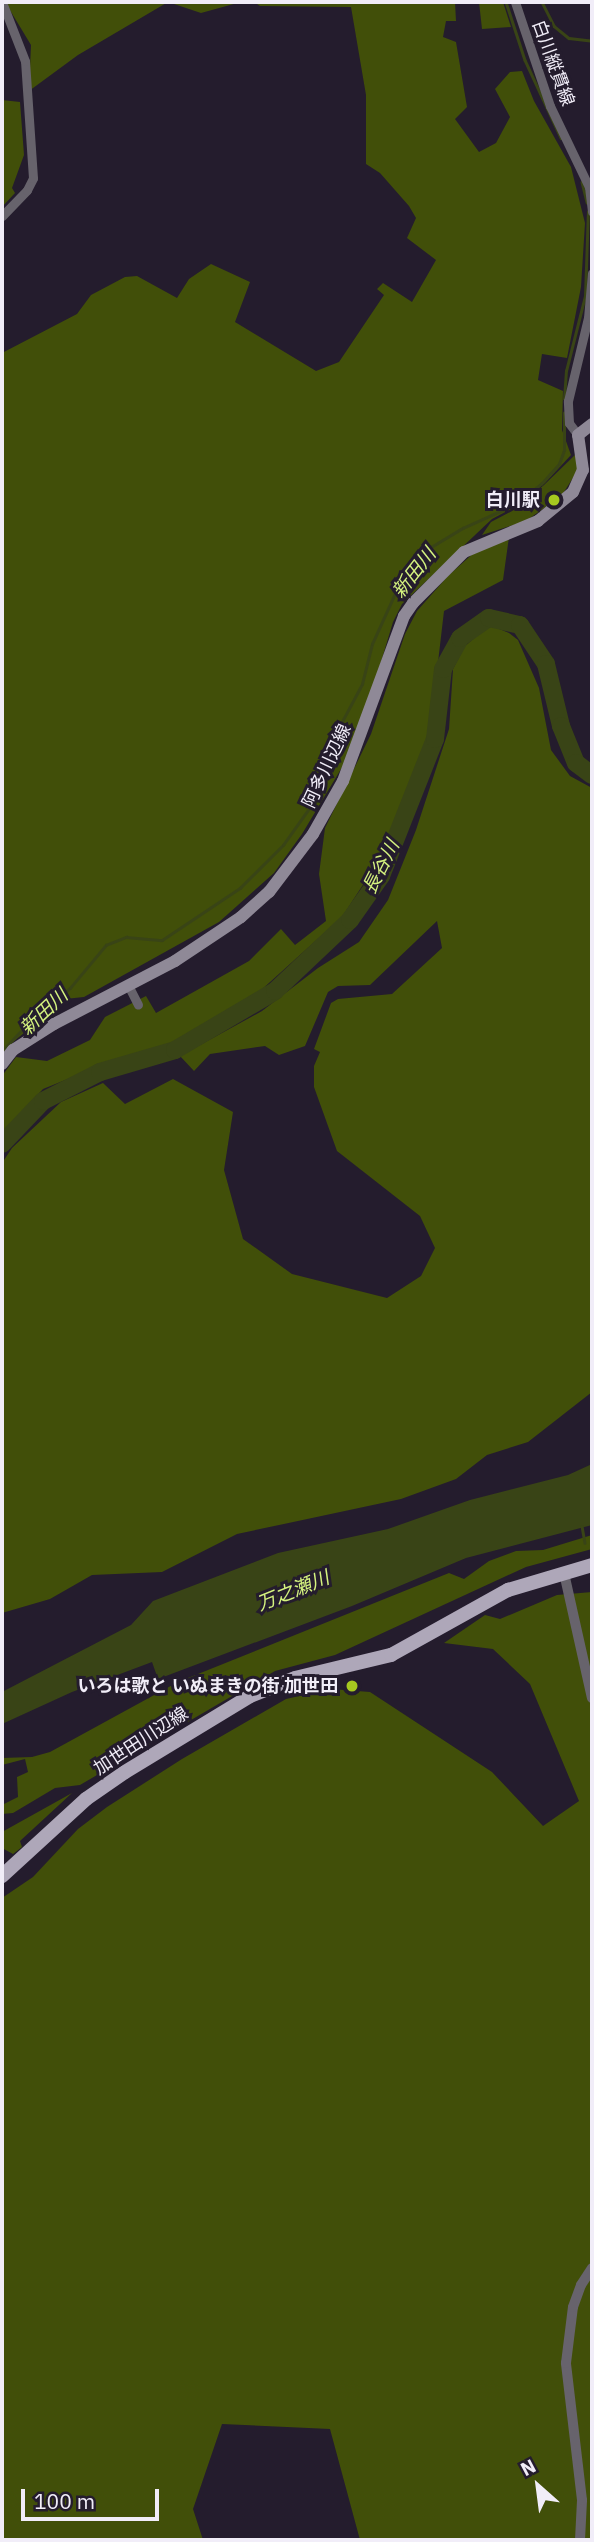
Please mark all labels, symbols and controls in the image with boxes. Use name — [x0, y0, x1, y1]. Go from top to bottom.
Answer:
street label: 白川縦貫線 — [527, 17, 579, 109]
place label: 白川駅 — [486, 489, 540, 511]
marker: 白川駅 — [546, 492, 562, 508]
water label: 新田川 — [387, 544, 441, 602]
street label: 阿多川辺線 — [298, 721, 356, 811]
water label: 長谷川 — [358, 836, 404, 898]
water label: 新田川 — [15, 984, 73, 1040]
water label: 万之瀬川 — [253, 1566, 333, 1616]
place label: いろは歌と いぬまきの街 加世田 — [78, 1675, 338, 1697]
marker: いろは歌と いぬまきの街 加世田 — [344, 1678, 360, 1694]
street label: 加世田川辺線 — [90, 1703, 192, 1779]
north arrow — [503, 2451, 573, 2521]
text: N — [516, 2454, 540, 2481]
scale bar — [24, 2476, 163, 2520]
text: 100 m — [34, 2487, 95, 2515]

